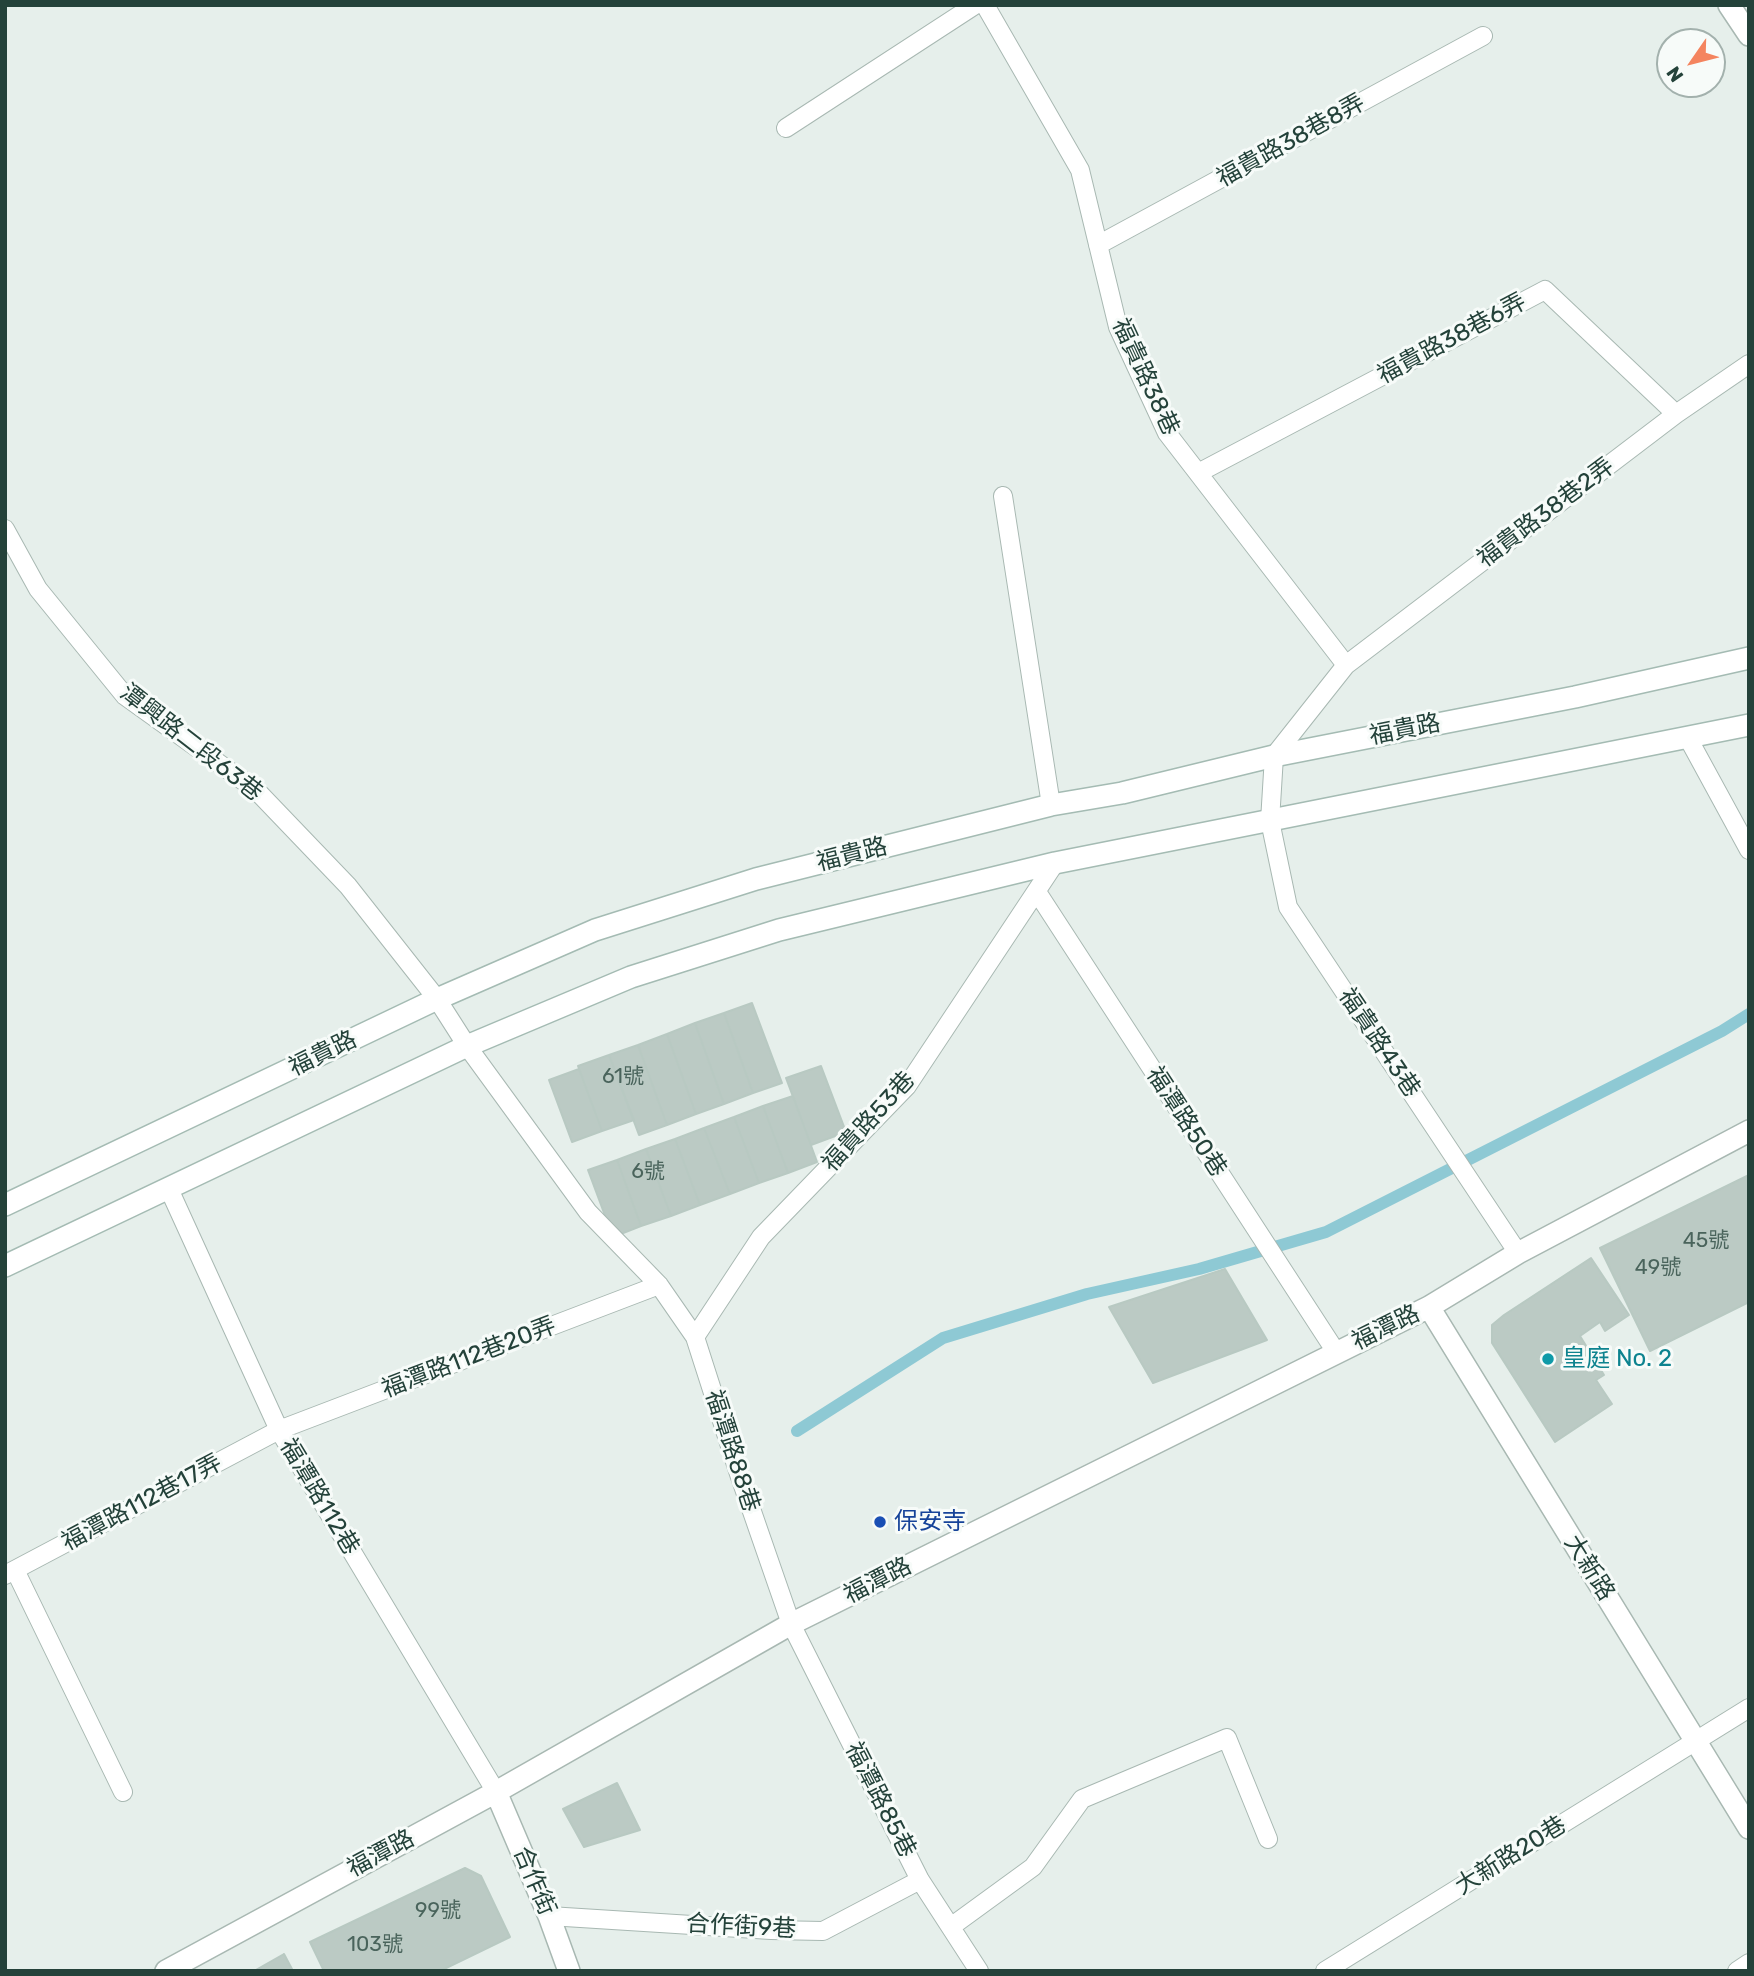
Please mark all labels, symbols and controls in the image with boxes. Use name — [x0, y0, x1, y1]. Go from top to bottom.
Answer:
north arrow — [1656, 28, 1726, 98]
text: N — [1662, 62, 1688, 86]
street label: 福貴路38巷8弄 — [1212, 88, 1370, 194]
street label: 福貴路38巷6弄 — [1373, 288, 1531, 390]
street label: 福貴路38巷 — [1105, 314, 1185, 440]
street label: 福貴路38巷2弄 — [1472, 452, 1620, 574]
street label: 潭興路二段63巷 — [114, 678, 268, 808]
street label: 福貴路 — [1367, 709, 1443, 751]
street label: 福貴路 — [814, 832, 890, 878]
street label: 福貴路43巷 — [1332, 983, 1426, 1103]
street label: 福貴路 — [284, 1025, 362, 1083]
street label: 福潭路50巷 — [1140, 1062, 1232, 1182]
house number: 61號 — [602, 1064, 644, 1090]
street label: 福貴路53巷 — [817, 1066, 921, 1178]
house number: 6號 — [631, 1159, 665, 1185]
house number: 45號 — [1683, 1228, 1729, 1254]
house number: 49號 — [1635, 1255, 1681, 1281]
street label: 福潭路 — [1347, 1299, 1425, 1357]
street label: 福潭路112巷20弄 — [378, 1312, 560, 1404]
place label: 皇庭 No. 2 — [1562, 1345, 1672, 1373]
marker: 皇庭 No. 2 — [1540, 1351, 1556, 1367]
street label: 福潭路88巷 — [699, 1386, 765, 1516]
street label: 福潭路112巷 — [273, 1434, 365, 1560]
street label: 福潭路112巷17弄 — [57, 1449, 227, 1557]
place label: 保安寺 — [894, 1508, 966, 1536]
marker: 保安寺 — [872, 1514, 888, 1530]
street label: 大新路 — [1558, 1530, 1620, 1606]
street label: 福潭路 — [839, 1552, 917, 1610]
street label: 福潭路85巷 — [839, 1738, 921, 1862]
street label: 大新路20巷 — [1450, 1811, 1572, 1901]
street label: 福潭路 — [342, 1824, 420, 1884]
street label: 合作街 — [507, 1842, 561, 1920]
house number: 99號 — [415, 1898, 461, 1924]
street label: 合作街9巷 — [685, 1910, 797, 1944]
house number: 103號 — [347, 1932, 403, 1958]

